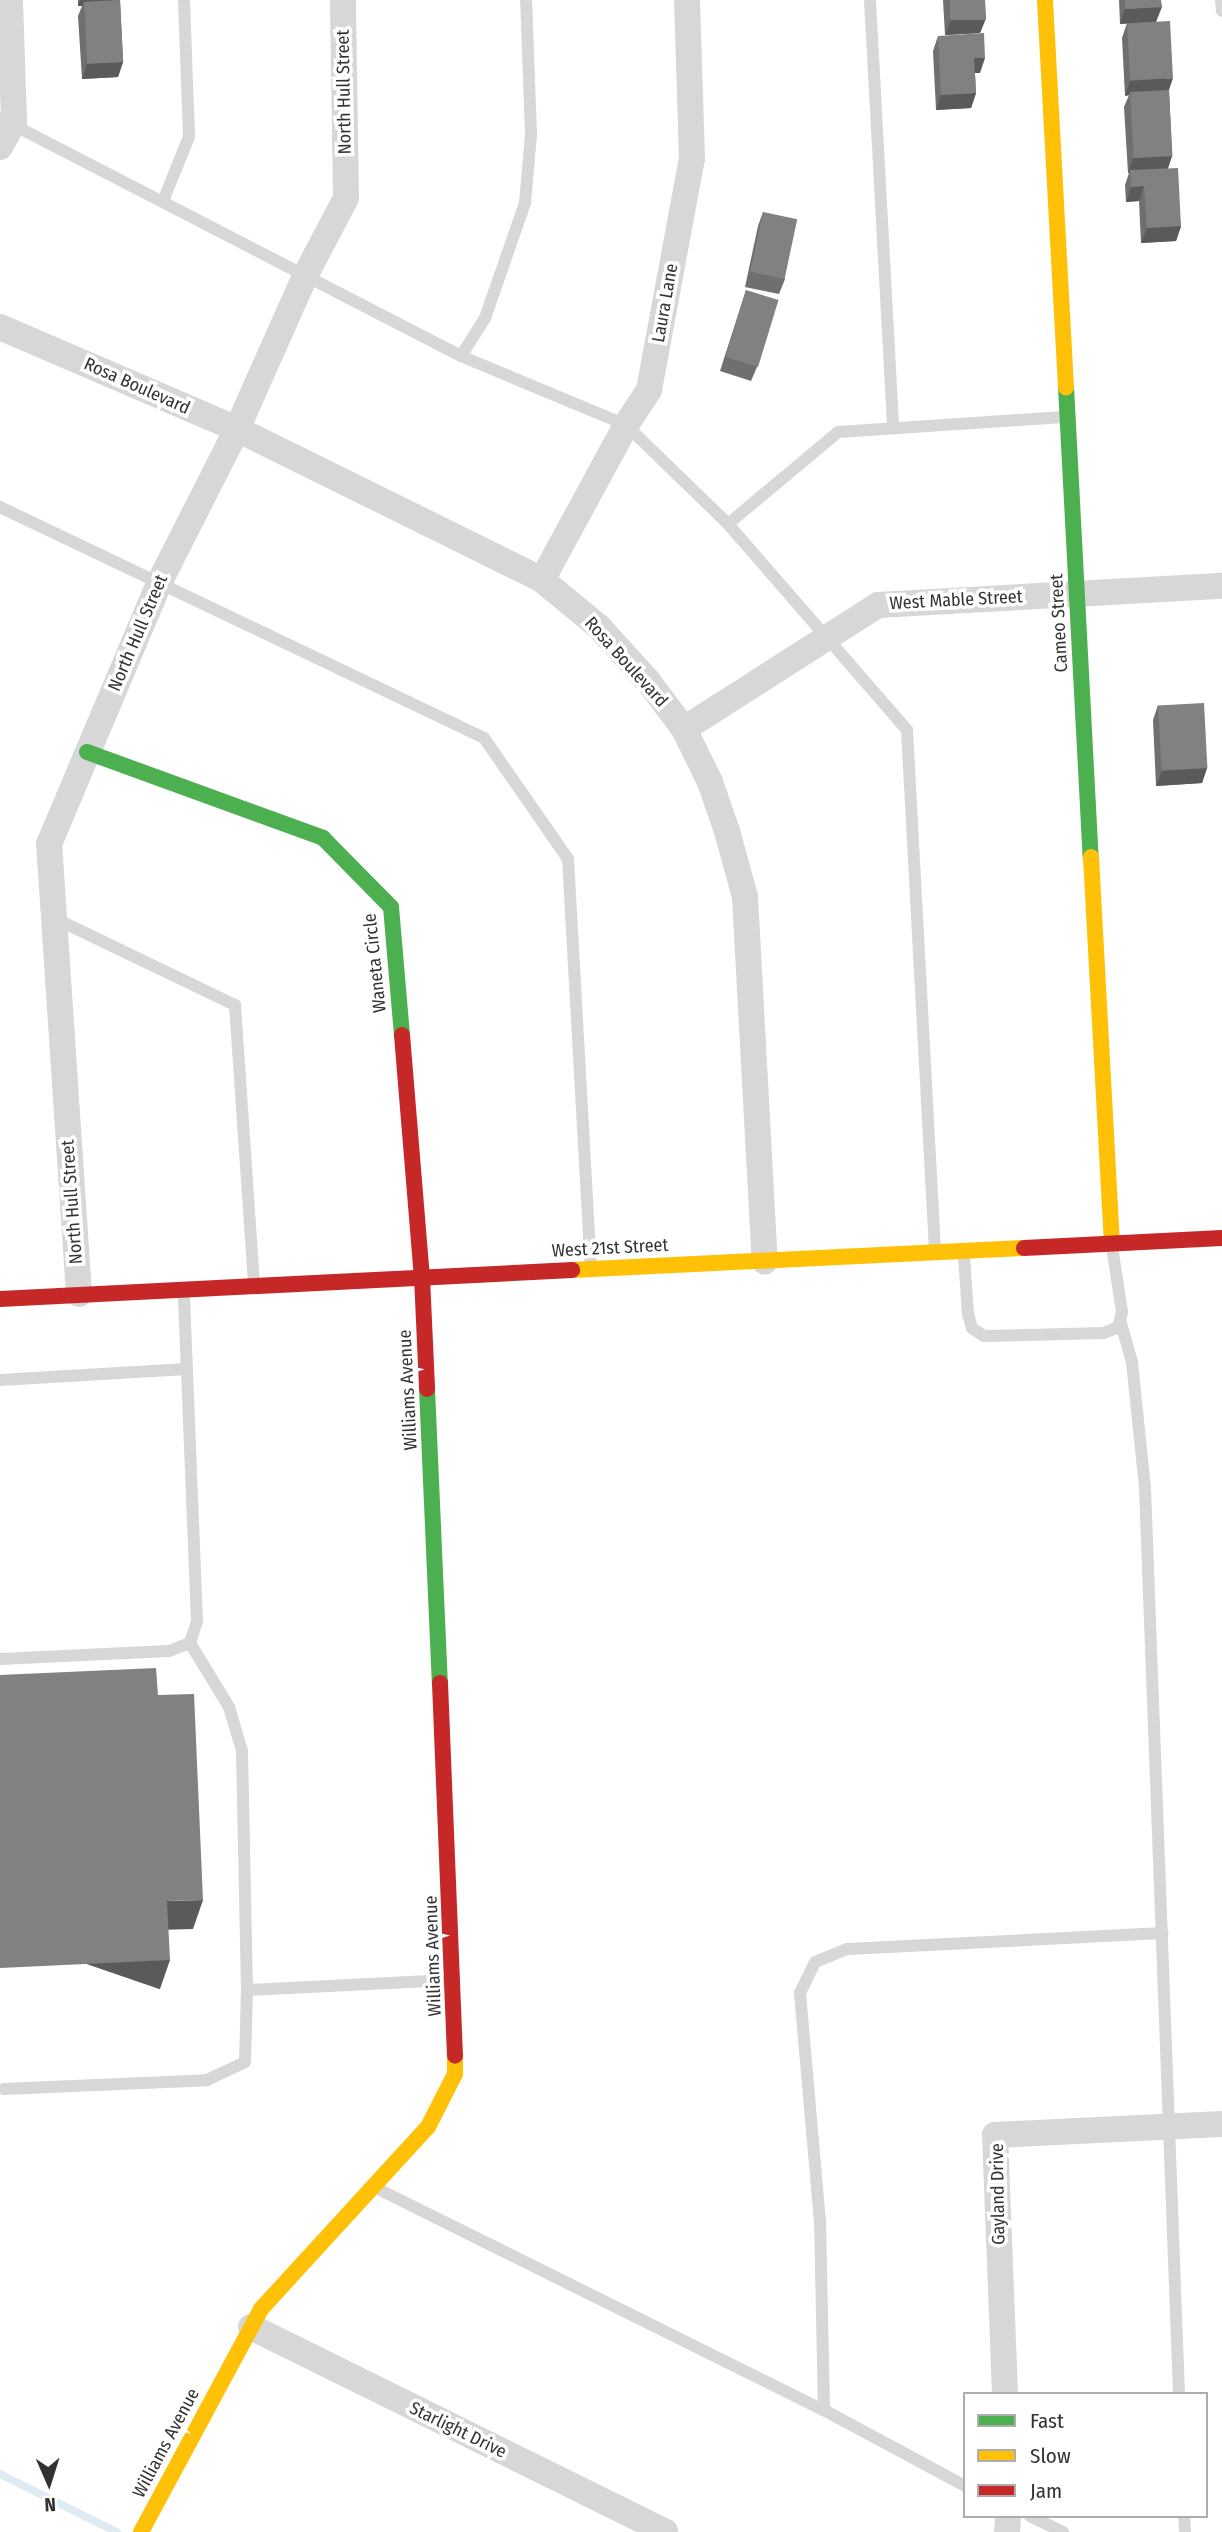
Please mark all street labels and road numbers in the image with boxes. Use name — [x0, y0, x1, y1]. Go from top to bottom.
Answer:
street label: North Hull Street — [332, 30, 356, 154]
street label: Laura Lane — [647, 262, 683, 344]
street label: Rosa Boulevard — [81, 353, 193, 419]
street label: North Hull Street — [104, 571, 172, 695]
street label: Cameo Street — [1046, 573, 1072, 673]
street label: West Mable Street — [889, 586, 1023, 614]
street label: Rosa Boulevard — [580, 612, 672, 712]
street label: Waneta Circle — [359, 912, 391, 1014]
street label: North Hull Street — [57, 1139, 87, 1265]
street label: West 21st Street — [551, 1234, 669, 1262]
street label: Williams Avenue — [394, 1329, 422, 1451]
street label: Williams Avenue — [420, 1895, 446, 2017]
street label: Gayland Drive — [986, 2143, 1010, 2245]
street label: Williams Avenue — [128, 2385, 204, 2501]
street label: Starlight Drive — [406, 2397, 510, 2463]

